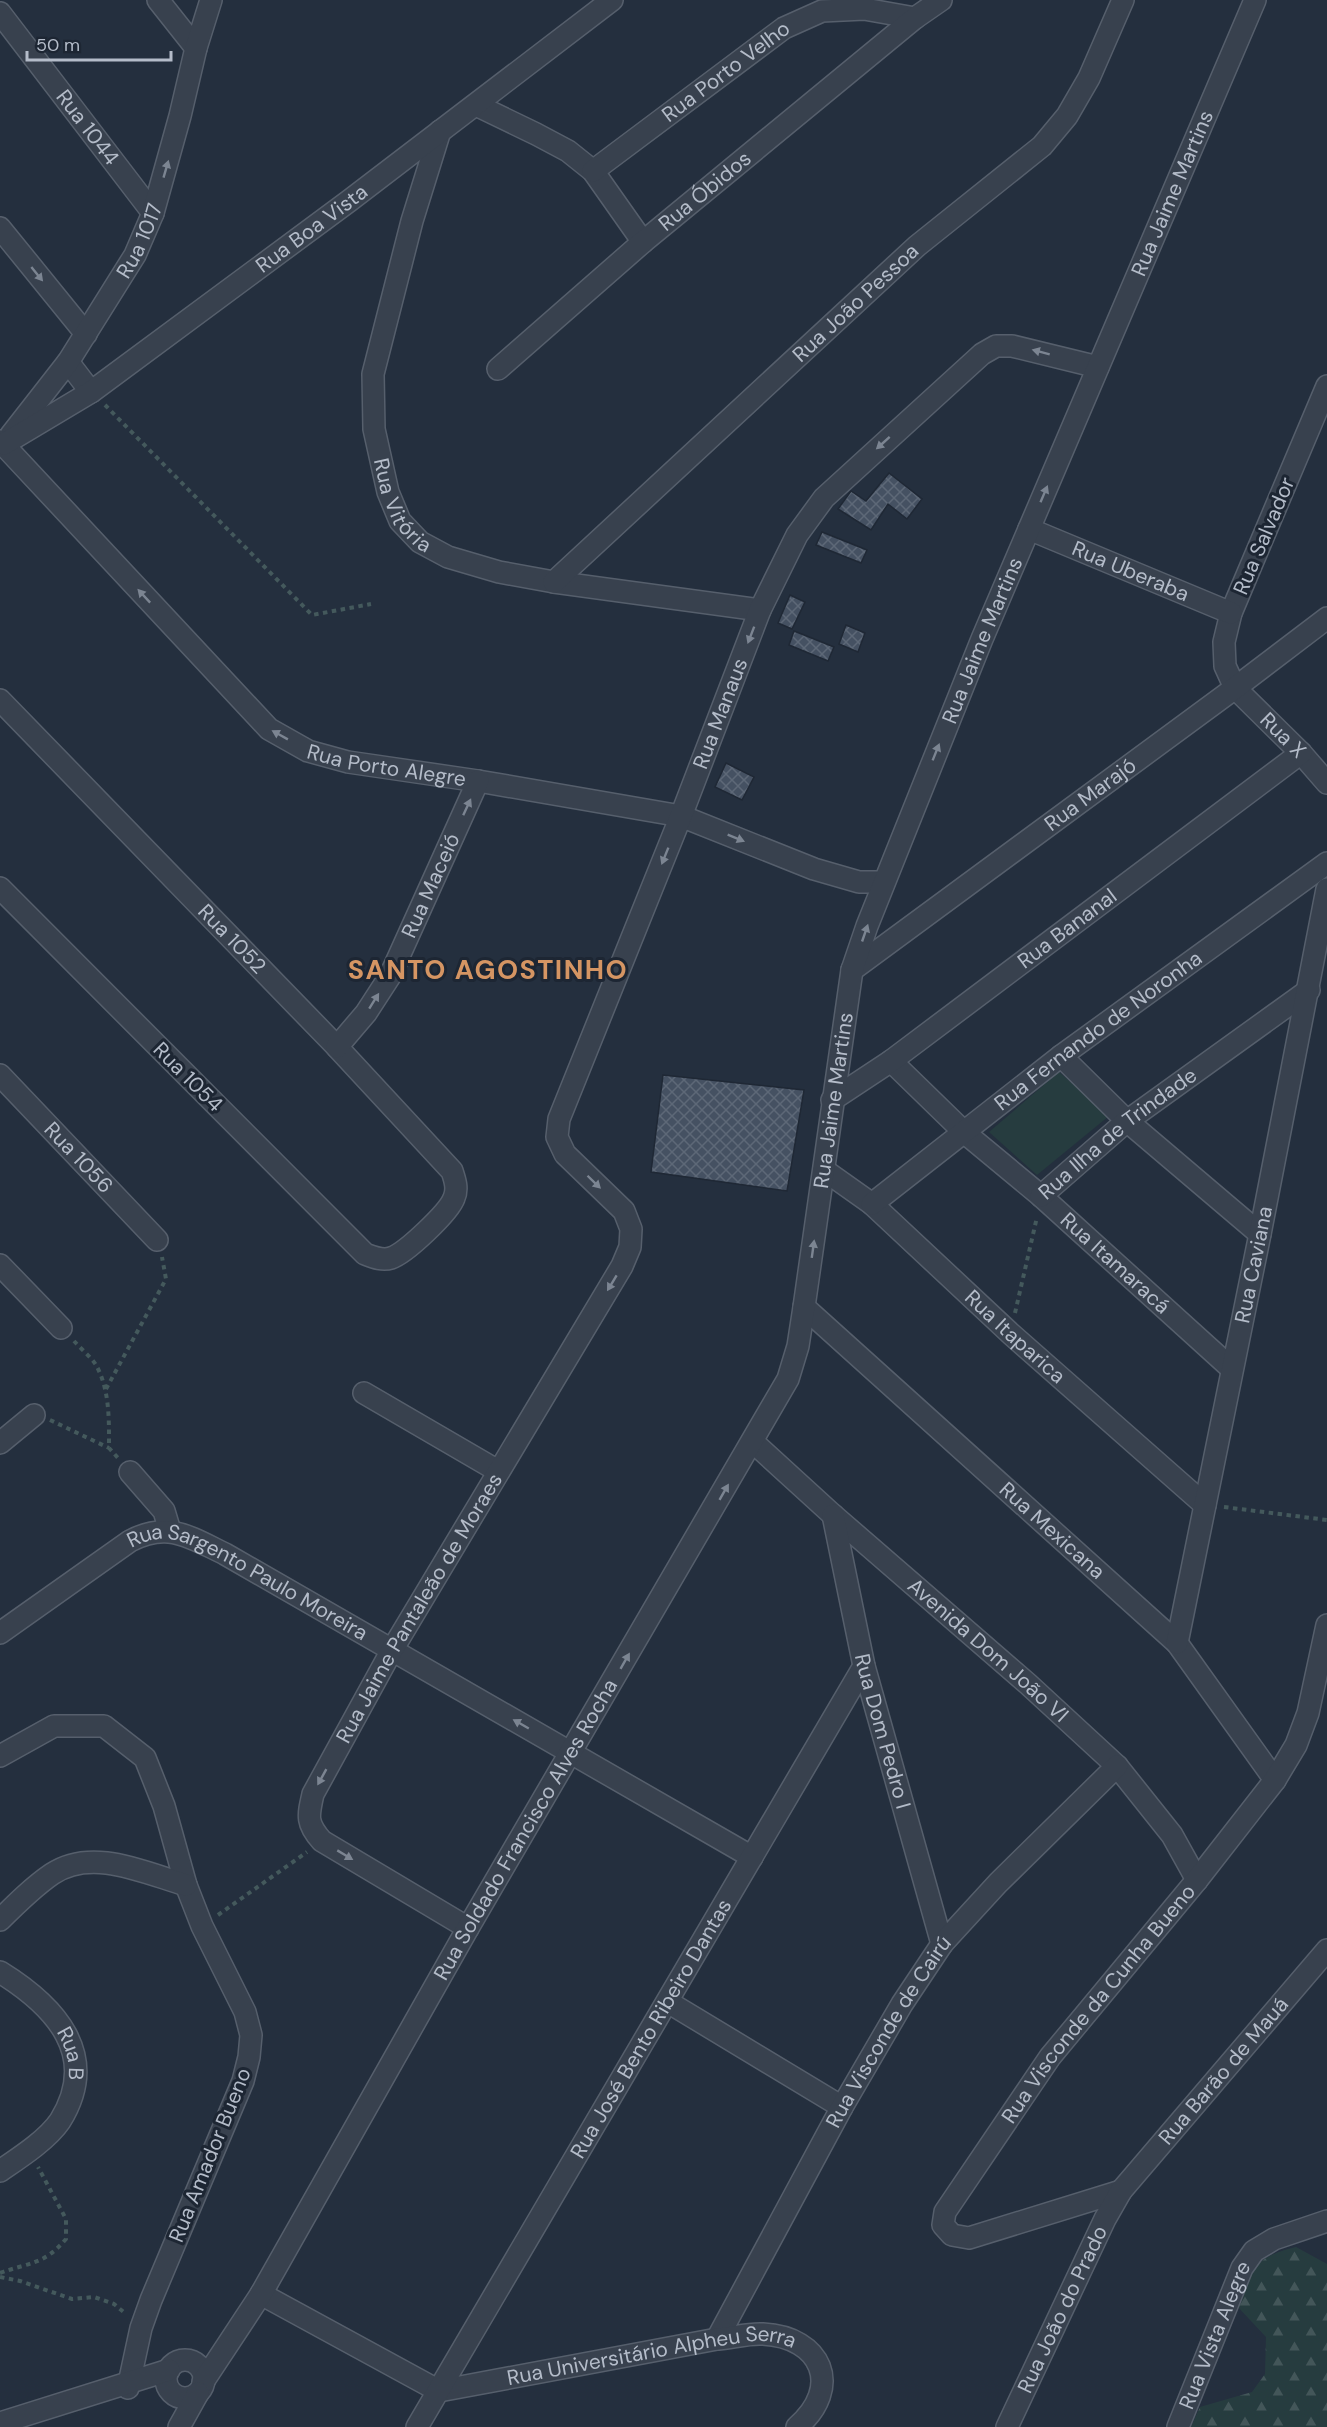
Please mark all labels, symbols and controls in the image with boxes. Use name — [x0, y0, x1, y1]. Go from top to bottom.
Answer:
street label: Rua Porto Velho — [656, 14, 796, 129]
scale bar — [27, 24, 171, 62]
text: 50 m — [36, 33, 80, 57]
street label: Rua 1044 — [50, 84, 125, 171]
street label: Rua Jaime Martins — [1125, 106, 1220, 280]
street label: Rua Óbidos — [653, 145, 757, 237]
one-way arrow — [162, 160, 171, 178]
street label: Rua Boa Vista — [250, 178, 373, 279]
street label: Rua 1017 — [110, 200, 169, 284]
street label: Rua João Pessoa — [786, 237, 925, 368]
one-way arrow — [30, 266, 43, 281]
one-way arrow — [1032, 347, 1050, 357]
one-way arrow — [876, 436, 891, 450]
street label: Rua Vitória — [367, 455, 436, 559]
street label: Rua Salvador — [1227, 473, 1301, 599]
one-way arrow — [1039, 485, 1049, 503]
street label: Rua Uberaba — [1068, 534, 1193, 608]
street label: Rua Jaime Martins — [935, 553, 1029, 728]
one-way arrow — [138, 589, 152, 603]
one-way arrow — [745, 626, 755, 644]
street label: Rua Manaus — [686, 654, 754, 773]
street label: Rua X — [1254, 706, 1312, 764]
one-way arrow — [271, 730, 288, 740]
street label: Rua Porto Alegre — [304, 737, 468, 793]
one-way arrow — [931, 742, 941, 760]
street label: Rua Marajó — [1039, 751, 1142, 838]
one-way arrow — [462, 798, 471, 815]
street label: Rua Maceió — [395, 829, 467, 942]
one-way arrow — [727, 833, 745, 843]
one-way arrow — [660, 847, 669, 865]
street label: Rua Bananal — [1012, 882, 1122, 975]
street label: Rua 1052 — [192, 898, 272, 980]
one-way arrow — [860, 924, 870, 942]
street label: Rua Fernando de Noronha — [989, 944, 1208, 1117]
district label: SANTO AGOSTINHO — [348, 952, 628, 987]
one-way arrow — [368, 993, 379, 1010]
street label: Rua Jaime Martins — [807, 1010, 860, 1190]
street label: Rua 1054 — [147, 1036, 229, 1118]
street label: Rua Ilha de Trindade — [1032, 1061, 1203, 1206]
street label: Rua 1056 — [38, 1116, 119, 1199]
one-way arrow — [587, 1174, 601, 1188]
street label: Rua Caviana — [1228, 1204, 1279, 1326]
street label: Rua Itamaracá — [1054, 1206, 1176, 1320]
one-way arrow — [808, 1239, 817, 1258]
one-way arrow — [607, 1275, 617, 1292]
street label: Rua Itaparica — [959, 1284, 1072, 1390]
street label: Rua Jaime Pantaleão de Moraes — [330, 1468, 509, 1748]
street label: Rua Mexicana — [993, 1476, 1111, 1585]
one-way arrow — [718, 1484, 729, 1500]
street label: Rua Sargento Paulo Moreira — [122, 1518, 373, 1647]
street label: Avenida Dom João VI — [902, 1572, 1074, 1728]
street label: Rua Dom Pedro I — [848, 1651, 917, 1812]
one-way arrow — [620, 1653, 631, 1669]
street label: Rua Soldado Francisco Alves Rocha — [427, 1674, 624, 1985]
one-way arrow — [512, 1719, 529, 1729]
one-way arrow — [317, 1769, 327, 1786]
one-way arrow — [337, 1849, 353, 1860]
street label: Rua Visconde da Cunha Bueno — [995, 1878, 1202, 2129]
street label: Rua José Bento Ribeiro Dantas — [564, 1894, 738, 2164]
street label: Rua Visconde de Cairú — [819, 1929, 957, 2133]
street label: Rua Barão de Mauá — [1152, 1991, 1295, 2151]
street label: Rua B — [50, 2022, 90, 2081]
street label: Rua Amador Bueno — [162, 2064, 258, 2246]
street label: Rua João do Prado — [1011, 2221, 1114, 2398]
street label: Rua Vista Alegre — [1173, 2255, 1257, 2413]
street label: Rua Universitário Alpheu Serra — [505, 2320, 801, 2392]

